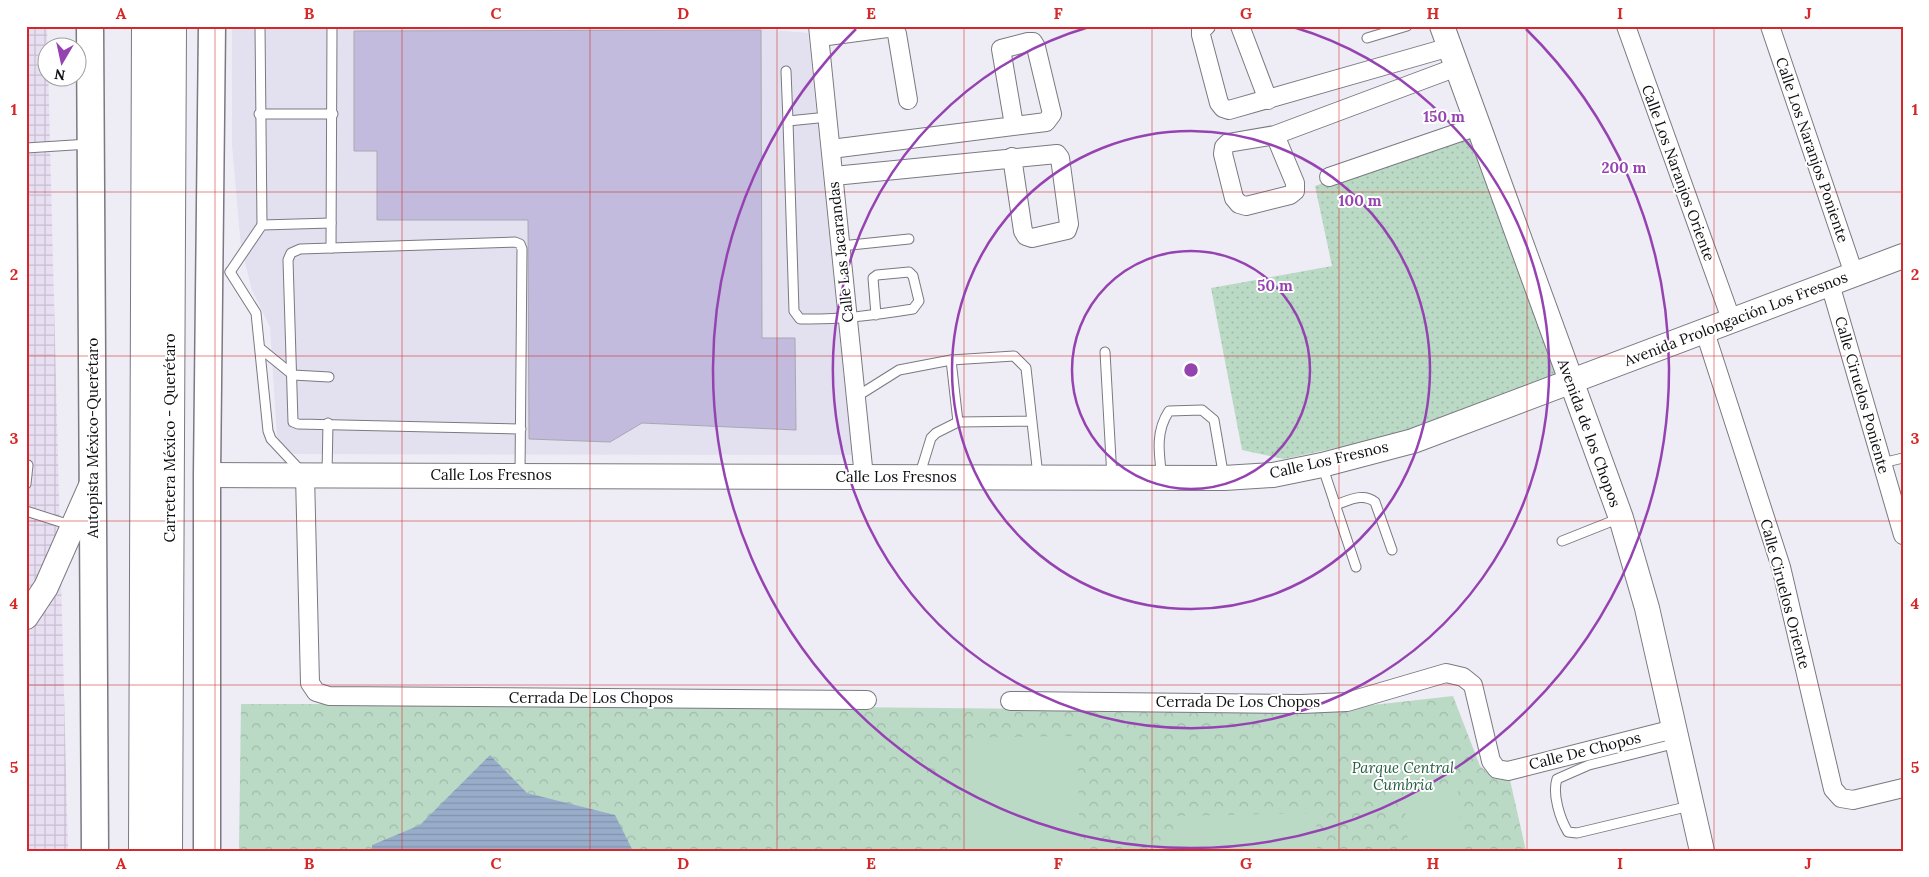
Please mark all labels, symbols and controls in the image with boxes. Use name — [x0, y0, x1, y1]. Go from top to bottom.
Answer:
text: A — [116, 3, 127, 23]
text: B — [304, 3, 315, 23]
text: C — [490, 3, 502, 23]
text: D — [677, 3, 689, 23]
text: E — [866, 3, 876, 23]
text: F — [1053, 3, 1063, 23]
text: G — [1240, 3, 1252, 23]
text: H — [1427, 3, 1440, 23]
text: I — [1617, 3, 1623, 23]
text: J — [1804, 3, 1812, 23]
north arrow — [38, 38, 88, 88]
street label: Calle Los Naranjos Poniente — [1772, 55, 1853, 245]
text: N — [53, 65, 67, 85]
street label: Calle Los Naranjos Oriente — [1638, 82, 1719, 264]
text: 1 — [11, 99, 17, 119]
text: 1 — [1912, 99, 1918, 119]
text: 150 m — [1423, 107, 1465, 126]
text: 200 m — [1602, 158, 1647, 177]
street label: Calle Las Jacarandas — [824, 181, 857, 324]
text: 100 m — [1339, 191, 1382, 210]
text: 2 — [10, 264, 18, 284]
text: 2 — [1911, 264, 1919, 284]
street label: Avenida Prolongación Los Fresnos — [1621, 267, 1850, 370]
text: 50 m — [1257, 276, 1293, 295]
street label: Calle Ciruelos Poniente — [1831, 314, 1894, 476]
street label: Carretera México - Querétaro — [160, 333, 179, 543]
street label: Autopista México-Querétaro — [83, 337, 102, 539]
street label: Avenida de los Chopos — [1553, 355, 1625, 510]
centre of rings — [1182, 361, 1200, 379]
text: 3 — [10, 428, 19, 448]
text: 3 — [1911, 428, 1920, 448]
street label: Calle Los Fresnos — [1268, 437, 1390, 482]
street label: Calle Los Fresnos — [430, 465, 552, 484]
street label: Calle Los Fresnos — [835, 467, 957, 486]
street label: Calle Ciruelos Oriente — [1756, 517, 1815, 671]
text: 4 — [10, 593, 19, 613]
text: 4 — [1911, 593, 1920, 613]
street label: Cerrada De Los Chopos — [509, 688, 673, 707]
street label: Cerrada De Los Chopos — [1156, 692, 1320, 711]
street label: Calle De Chopos — [1527, 727, 1643, 774]
text: 5 — [10, 757, 19, 777]
text: 5 — [1911, 757, 1920, 777]
park label: Parque Central Cumbria — [1352, 758, 1455, 794]
text: A — [116, 853, 127, 873]
text: B — [304, 853, 315, 873]
text: C — [490, 853, 502, 873]
text: D — [677, 853, 689, 873]
text: E — [866, 853, 876, 873]
text: F — [1053, 853, 1063, 873]
text: G — [1240, 853, 1252, 873]
text: H — [1427, 853, 1440, 873]
text: I — [1617, 853, 1623, 873]
text: J — [1804, 853, 1812, 873]

